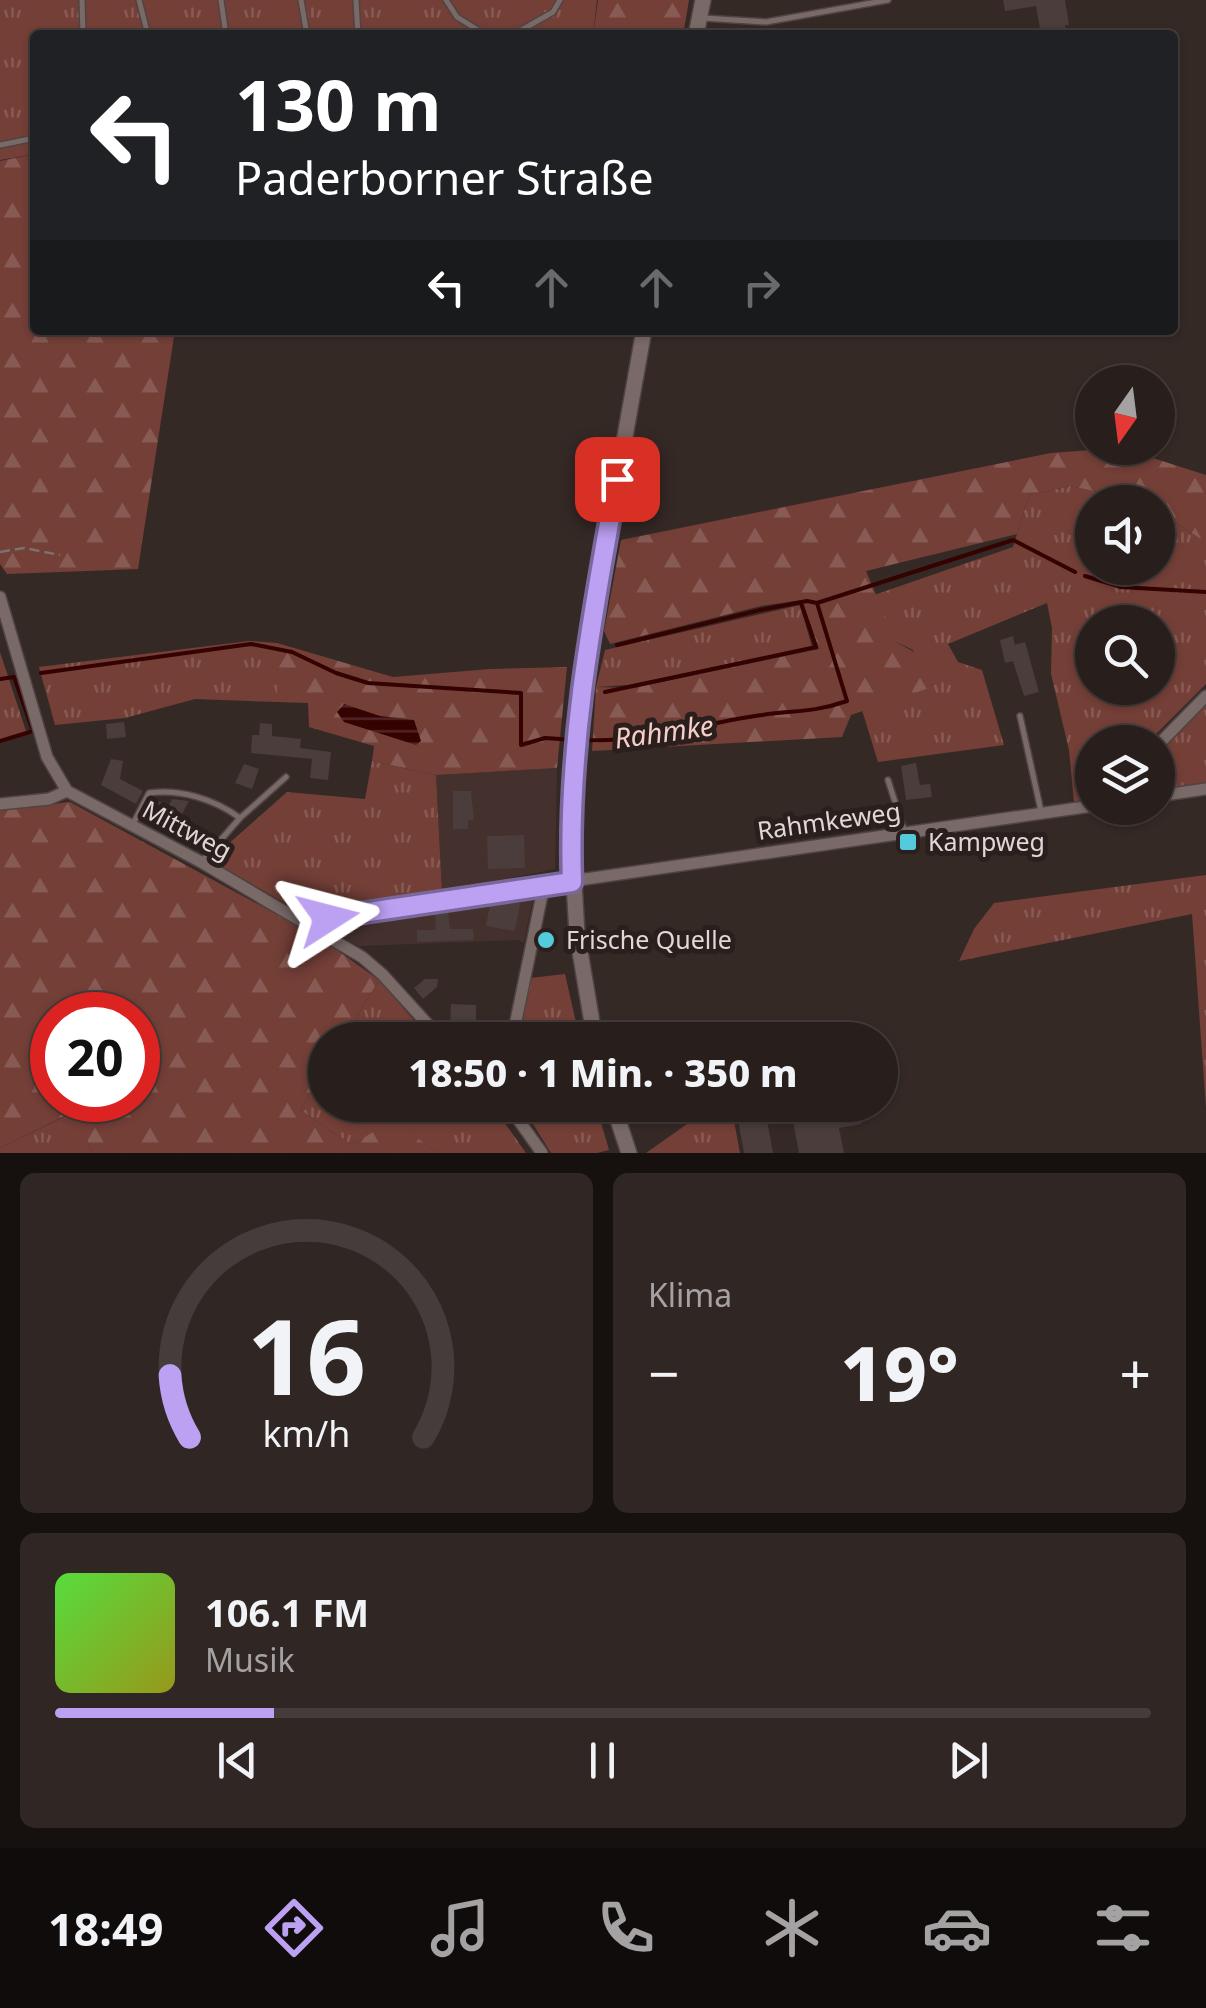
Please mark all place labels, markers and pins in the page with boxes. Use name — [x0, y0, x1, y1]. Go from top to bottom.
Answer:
pin — [575, 437, 660, 522]
place label: Kampweg — [928, 824, 1045, 858]
marker: Kampweg — [897, 831, 919, 853]
place label: Frische Quelle — [566, 922, 732, 956]
marker: Frische Quelle — [535, 929, 557, 951]

